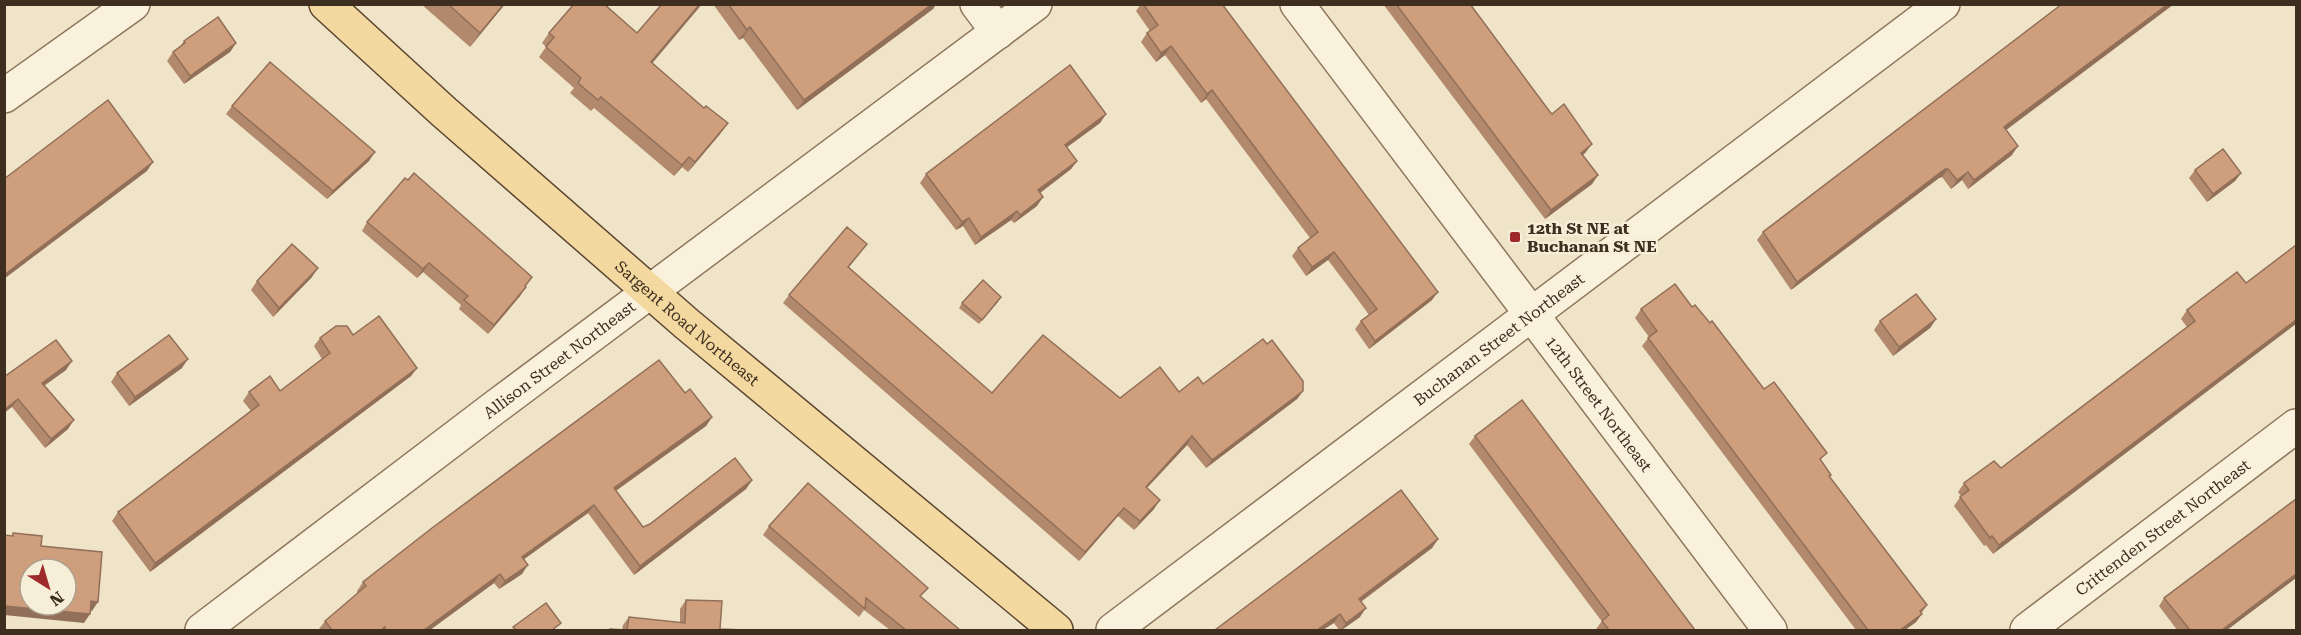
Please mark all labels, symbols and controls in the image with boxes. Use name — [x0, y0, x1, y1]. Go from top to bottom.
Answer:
place label: 12th St NE at Buchanan St NE — [1527, 219, 1657, 256]
marker: 12th St NE at Buchanan St NE — [1508, 230, 1522, 244]
street label: Sargent Road Northeast — [611, 257, 763, 390]
street label: Buchanan Street Northeast — [1410, 269, 1588, 410]
street label: Allison Street Northeast — [480, 297, 639, 423]
street label: 12th Street Northeast — [1541, 333, 1656, 476]
street label: Crittenden Street Northeast — [2072, 455, 2254, 600]
north arrow — [18, 557, 78, 617]
text: N — [46, 587, 67, 610]

